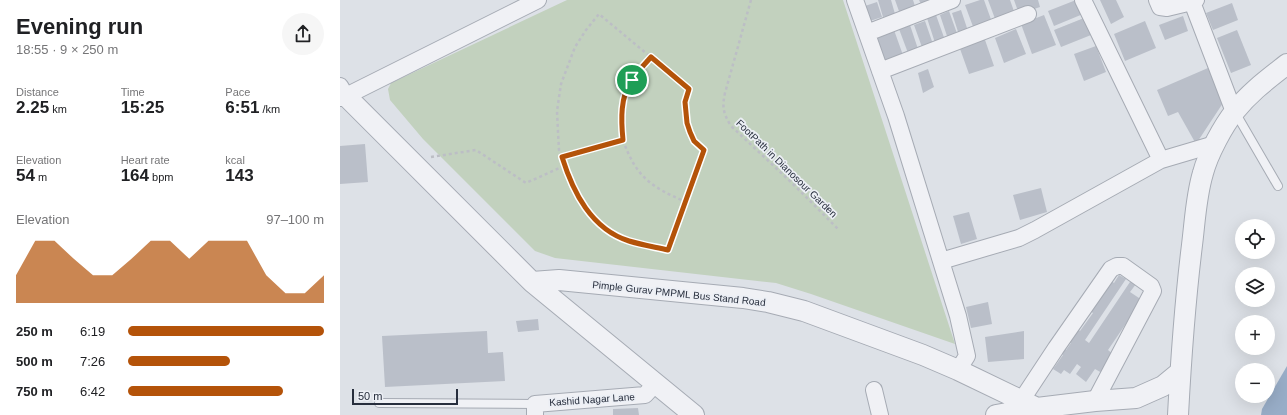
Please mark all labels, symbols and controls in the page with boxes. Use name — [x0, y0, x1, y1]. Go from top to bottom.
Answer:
button: share — [282, 13, 324, 55]
text: Evening run — [16, 14, 143, 39]
text: 18:55 · 9 × 250 m — [16, 42, 118, 57]
pin — [615, 63, 649, 97]
icon: arrive — [621, 69, 643, 91]
text: Distance — [16, 86, 59, 98]
text: Time — [121, 86, 145, 98]
text: Pace — [225, 86, 250, 98]
text: 2.25 — [16, 98, 49, 117]
text: 15:25 — [121, 98, 164, 117]
text: 6:51 — [225, 98, 259, 117]
text: km — [49, 103, 67, 115]
text: /km — [259, 103, 280, 115]
street label: FootPath in Dianosour Garden — [734, 117, 839, 219]
text: Elevation — [16, 154, 61, 166]
text: Heart rate — [121, 154, 170, 166]
text: kcal — [225, 154, 245, 166]
text: 54 — [16, 166, 35, 185]
text: 164 — [121, 166, 149, 185]
text: 143 — [225, 166, 254, 185]
text: m — [35, 171, 47, 183]
text: bpm — [149, 171, 174, 183]
text: Elevation — [16, 212, 69, 227]
text: 97–100 m — [266, 212, 324, 227]
map controls — [1235, 219, 1275, 403]
button: locate — [1235, 219, 1275, 259]
button: layers — [1235, 267, 1275, 307]
street label: Pimple Gurav PMPML Bus Stand Road — [592, 279, 766, 308]
button: + — [1235, 315, 1275, 355]
text: 250 m — [16, 324, 53, 339]
text: 6:19 — [80, 324, 105, 339]
text: 500 m — [16, 354, 53, 369]
text: 7:26 — [80, 354, 105, 369]
button: − — [1235, 363, 1275, 403]
text: 750 m — [16, 384, 53, 399]
text: 6:42 — [80, 384, 105, 399]
scale bar — [352, 387, 458, 406]
text: 50 m — [358, 390, 382, 402]
street label: Kashid Nagar Lane — [549, 391, 636, 408]

